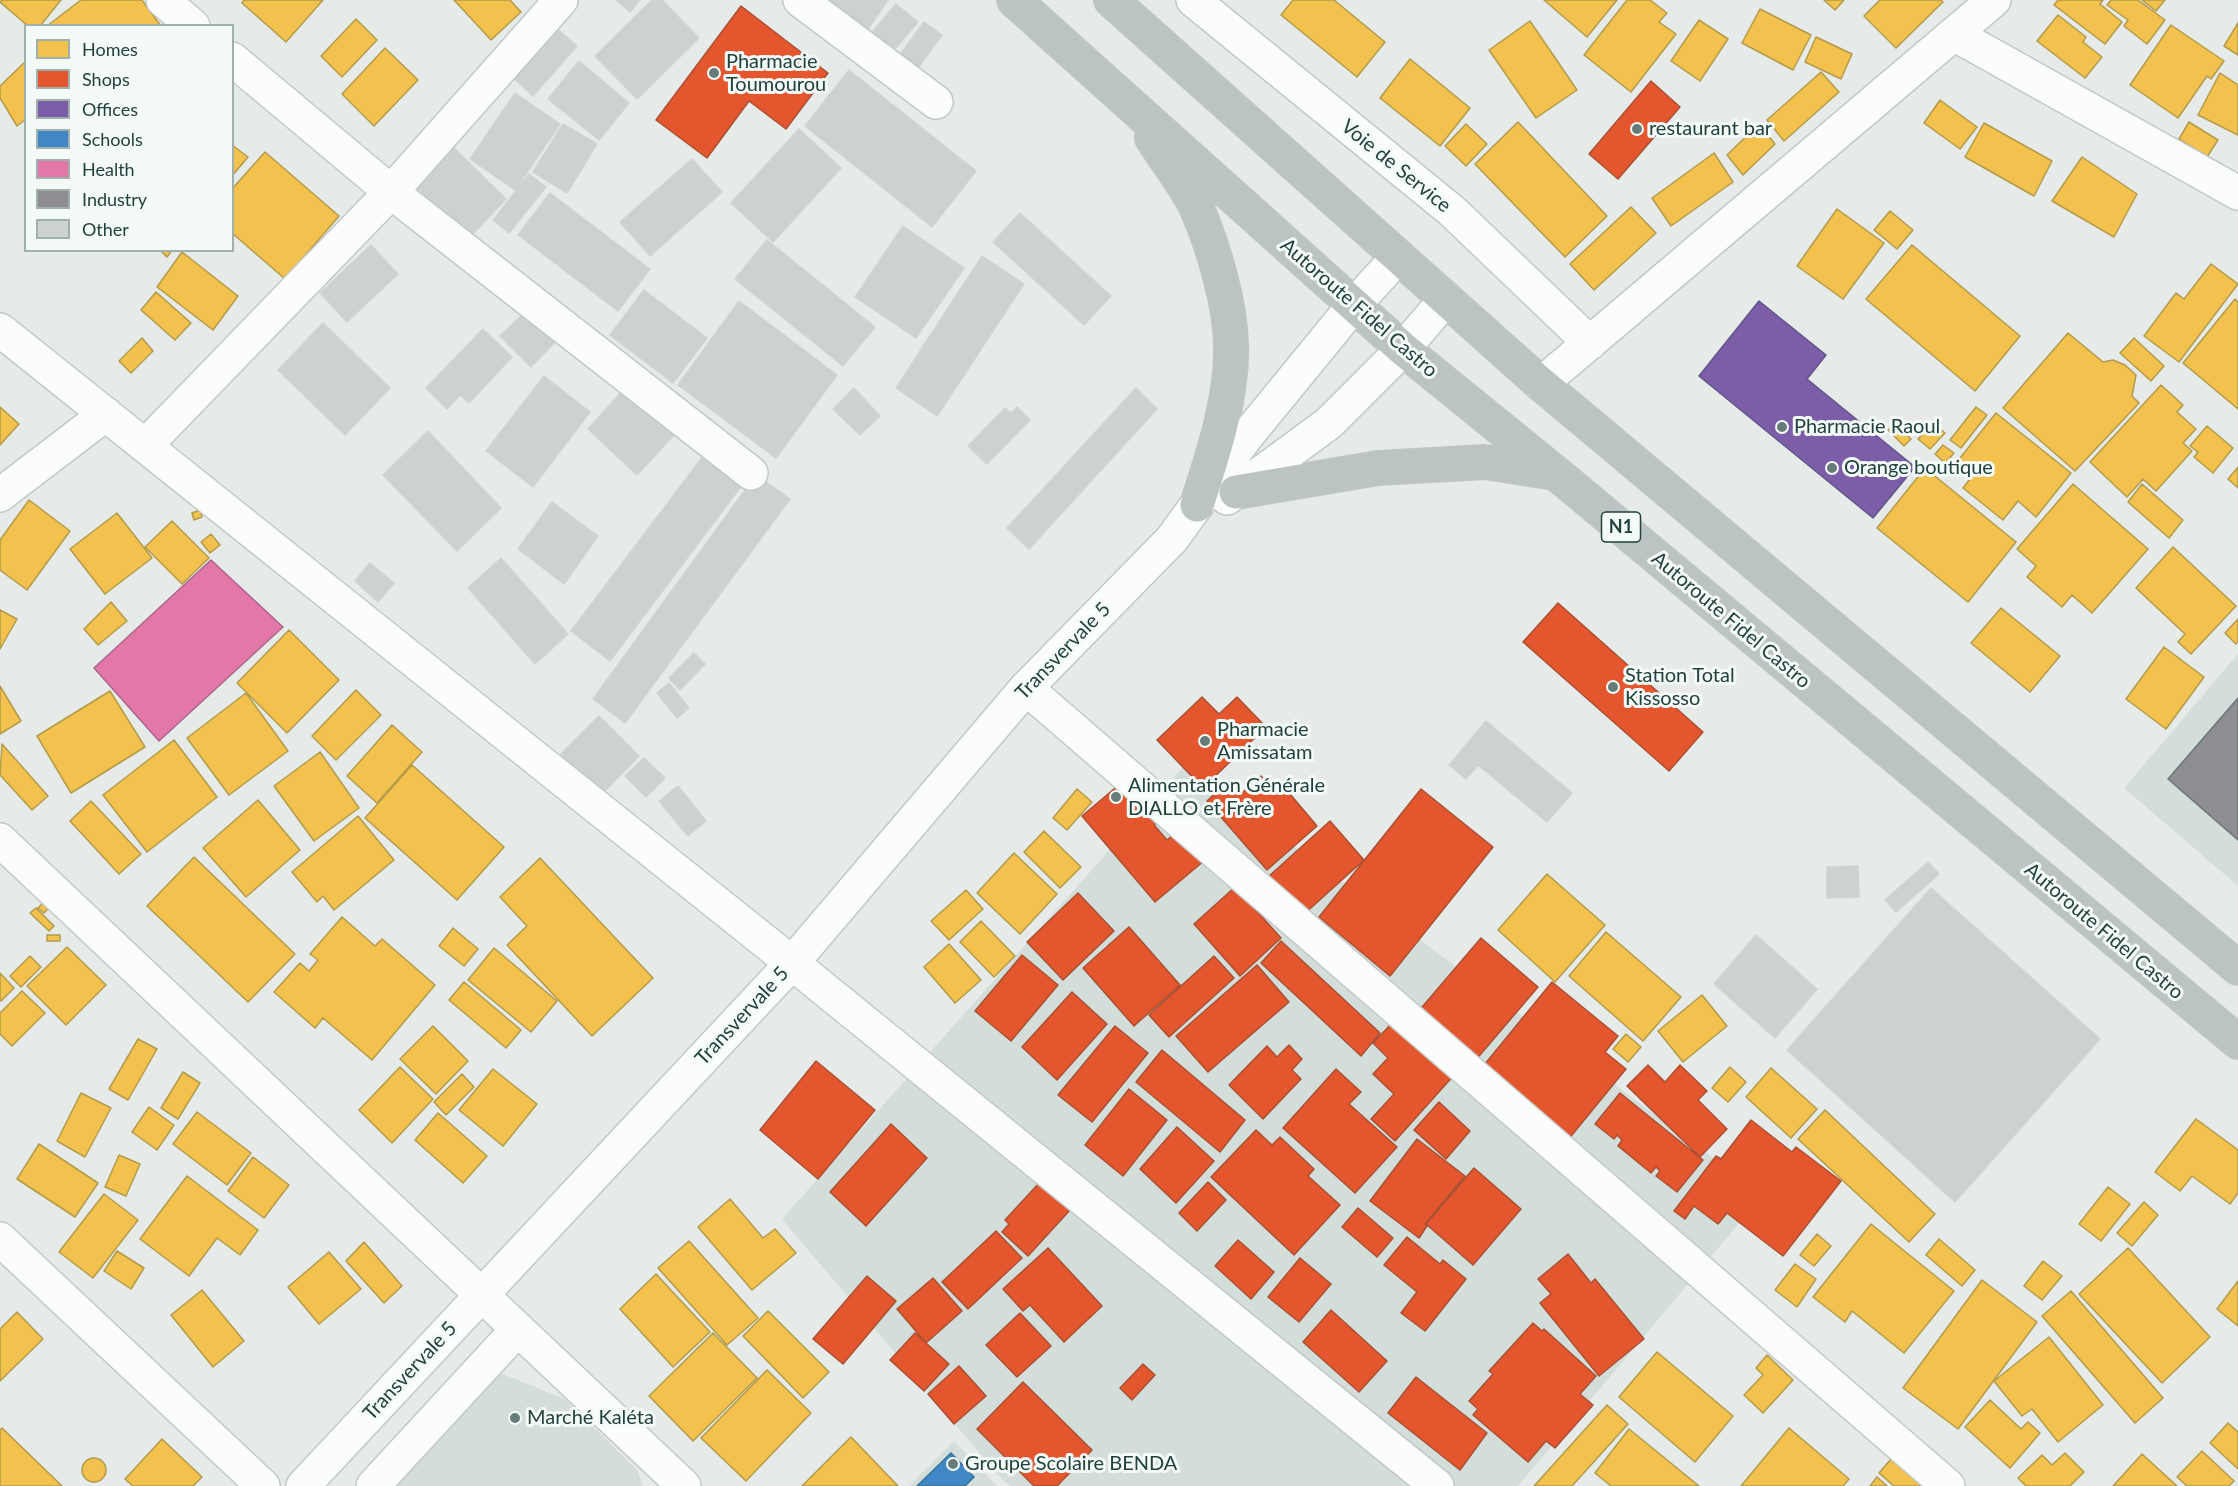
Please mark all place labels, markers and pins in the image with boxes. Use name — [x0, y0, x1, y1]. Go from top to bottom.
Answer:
place label: Pharmacie Toumourou — [726, 50, 826, 97]
marker: Pharmacie Toumourou — [707, 66, 721, 80]
place label: restaurant bar — [1649, 117, 1772, 141]
marker: restaurant bar — [1630, 122, 1644, 136]
place label: Pharmacie Raoul — [1794, 415, 1940, 439]
marker: Pharmacie Raoul — [1775, 420, 1789, 434]
place label: Orange boutique — [1844, 456, 1993, 480]
marker: Orange boutique — [1825, 461, 1839, 475]
place label: Station Total Kissosso — [1625, 664, 1735, 711]
marker: Station Total Kissosso — [1606, 680, 1620, 694]
place label: Pharmacie Amissatam — [1217, 718, 1312, 765]
marker: Pharmacie Amissatam — [1198, 734, 1212, 748]
place label: Alimentation Générale DIALLO et Frère — [1128, 774, 1325, 821]
marker: Alimentation Générale DIALLO et Frère — [1109, 790, 1123, 804]
place label: Marché Kaléta — [527, 1406, 654, 1430]
marker: Marché Kaléta — [508, 1411, 522, 1425]
place label: Groupe Scolaire BENDA — [965, 1452, 1177, 1476]
marker: Groupe Scolaire BENDA — [946, 1457, 960, 1471]

